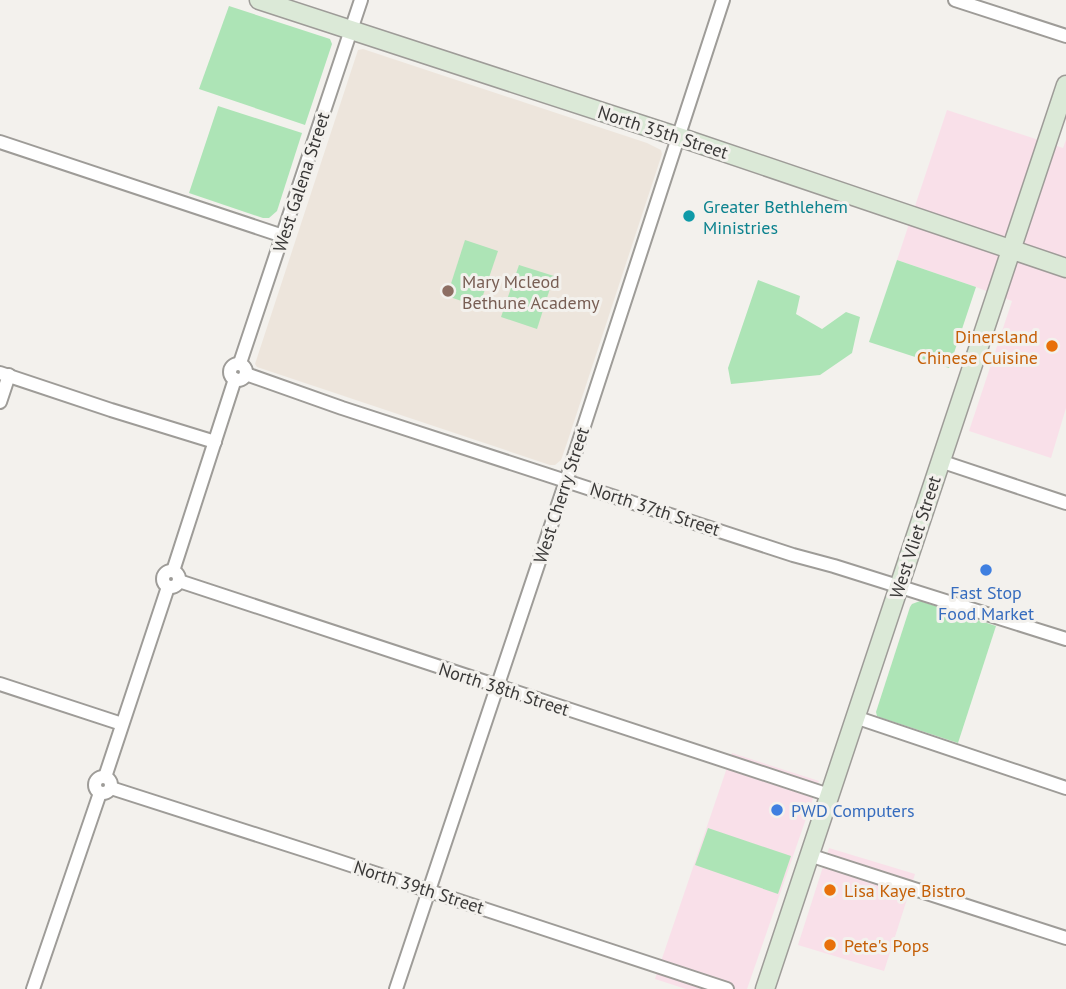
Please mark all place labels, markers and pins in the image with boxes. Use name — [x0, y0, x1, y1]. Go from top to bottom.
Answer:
place label: Greater Bethlehem Ministries — [703, 195, 848, 239]
marker: Greater Bethlehem Ministries — [681, 208, 697, 224]
place label: Mary Mcleod Bethune Academy — [462, 270, 600, 314]
marker: Mary Mcleod Bethune Academy — [440, 283, 456, 299]
place label: Dinersland Chinese Cuisine — [917, 325, 1038, 369]
marker: Dinersland Chinese Cuisine — [1044, 338, 1060, 354]
marker: Fast Stop Food Market — [978, 562, 994, 578]
place label: Fast Stop Food Market — [938, 581, 1034, 625]
place label: PWD Computers — [791, 799, 915, 822]
marker: PWD Computers — [769, 802, 785, 818]
place label: Lisa Kaye Bistro — [844, 879, 966, 902]
marker: Lisa Kaye Bistro — [822, 882, 838, 898]
place label: Pete's Pops — [844, 934, 929, 957]
marker: Pete's Pops — [822, 937, 838, 953]

